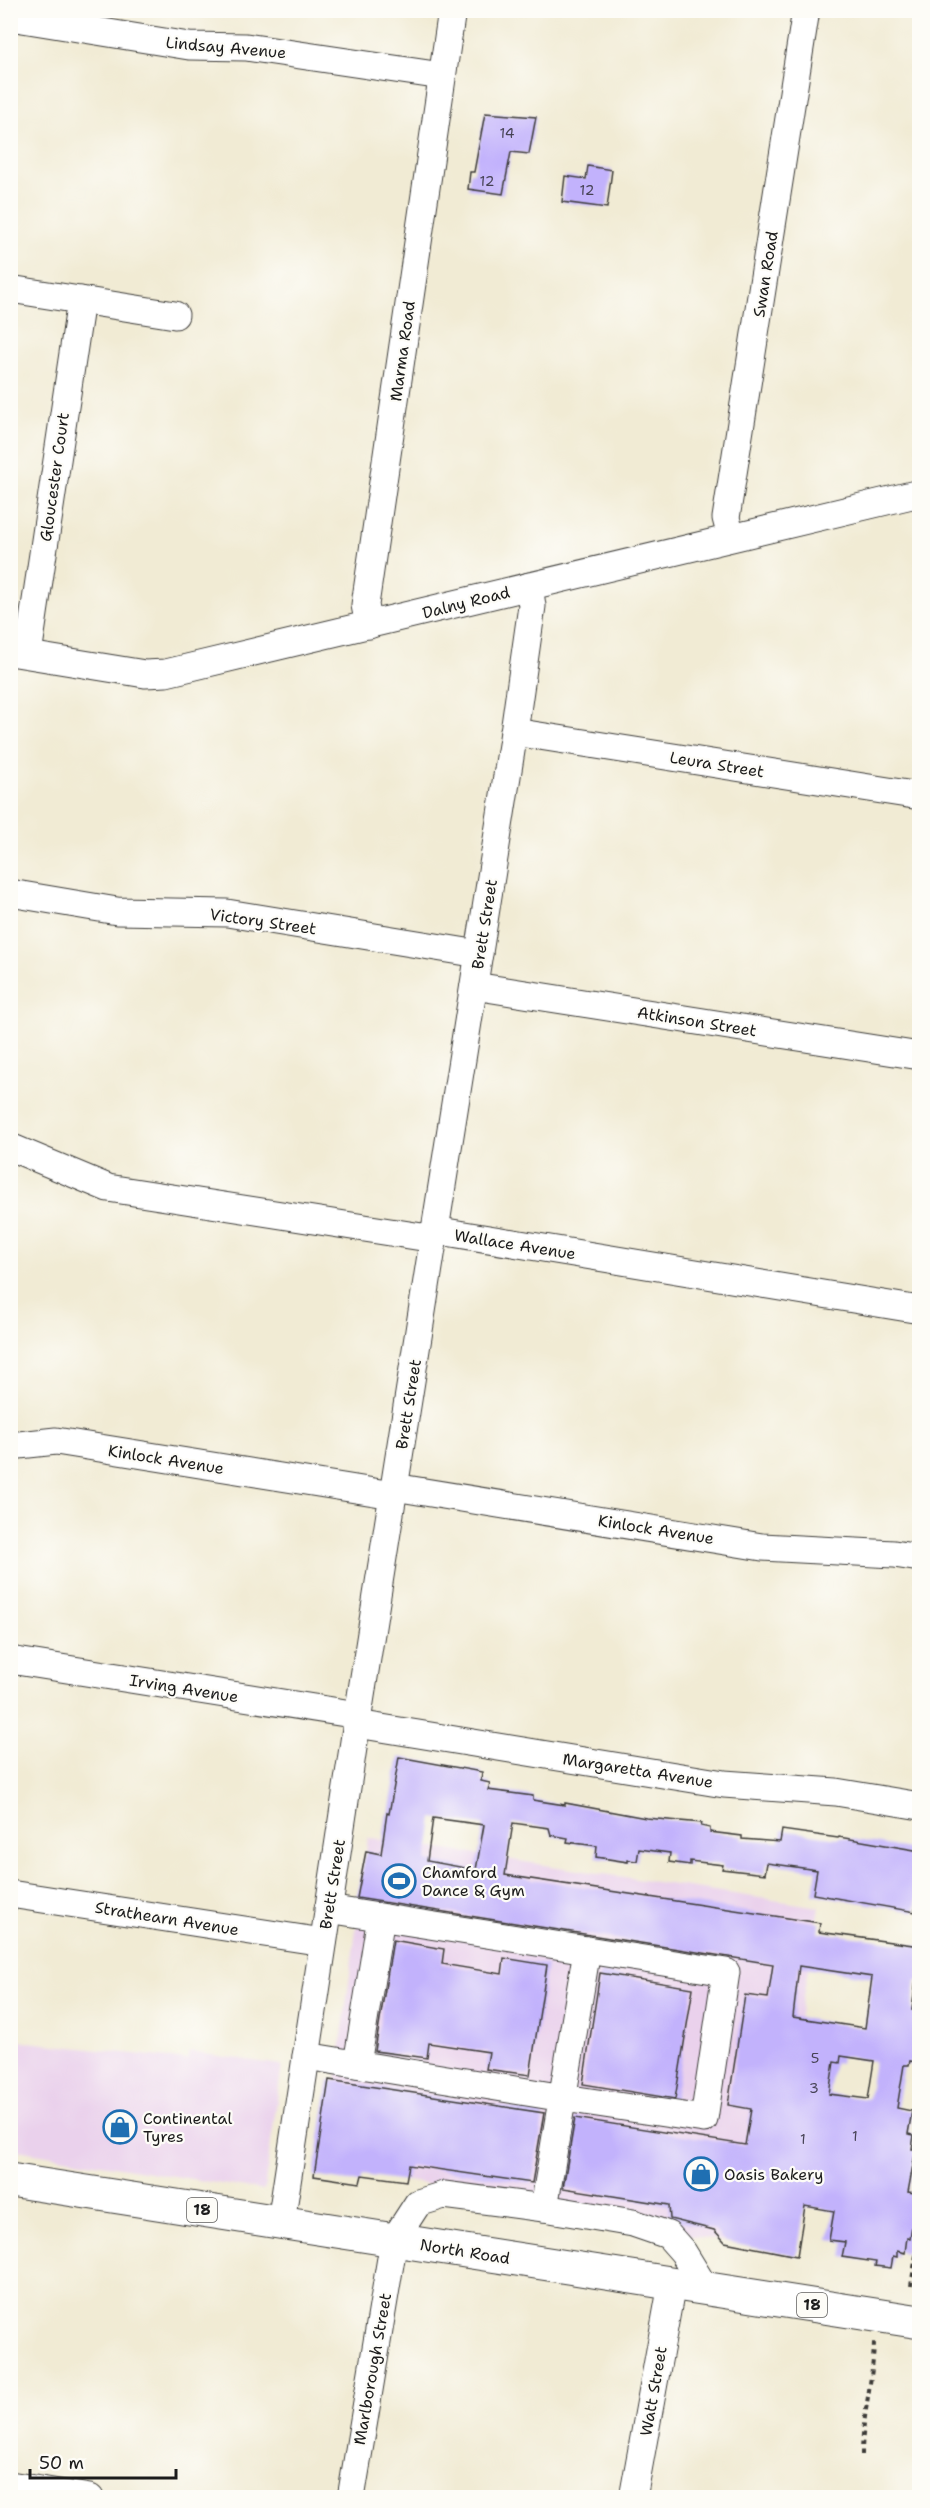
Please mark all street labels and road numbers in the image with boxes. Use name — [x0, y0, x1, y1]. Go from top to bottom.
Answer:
street label: Lindsay Avenue — [165, 32, 287, 63]
street label: Swan Road — [748, 229, 783, 319]
street label: Marma Road — [385, 299, 420, 403]
street label: Gloucester Court — [35, 411, 74, 543]
street label: Dalny Road — [420, 581, 512, 623]
street label: Leura Street — [668, 747, 766, 782]
street label: Brett Street — [467, 877, 502, 971]
street label: Victory Street — [208, 904, 318, 939]
street label: Atkinson Street — [636, 1002, 758, 1041]
street label: Wallace Avenue — [453, 1225, 577, 1264]
street label: Brett Street — [391, 1357, 426, 1451]
street label: Kinlock Avenue — [106, 1440, 225, 1479]
street label: Kinlock Avenue — [596, 1510, 715, 1549]
street label: Irving Avenue — [128, 1670, 240, 1707]
street label: Margaretta Avenue — [561, 1748, 715, 1793]
street label: Brett Street — [315, 1837, 350, 1931]
street label: Strathearn Avenue — [93, 1897, 240, 1940]
road number: 18 — [187, 2198, 217, 2222]
street label: North Road — [418, 2234, 511, 2269]
street label: Marlborough Street — [349, 2291, 396, 2447]
road number: 18 — [797, 2293, 827, 2317]
street label: Watt Street — [635, 2345, 672, 2438]

